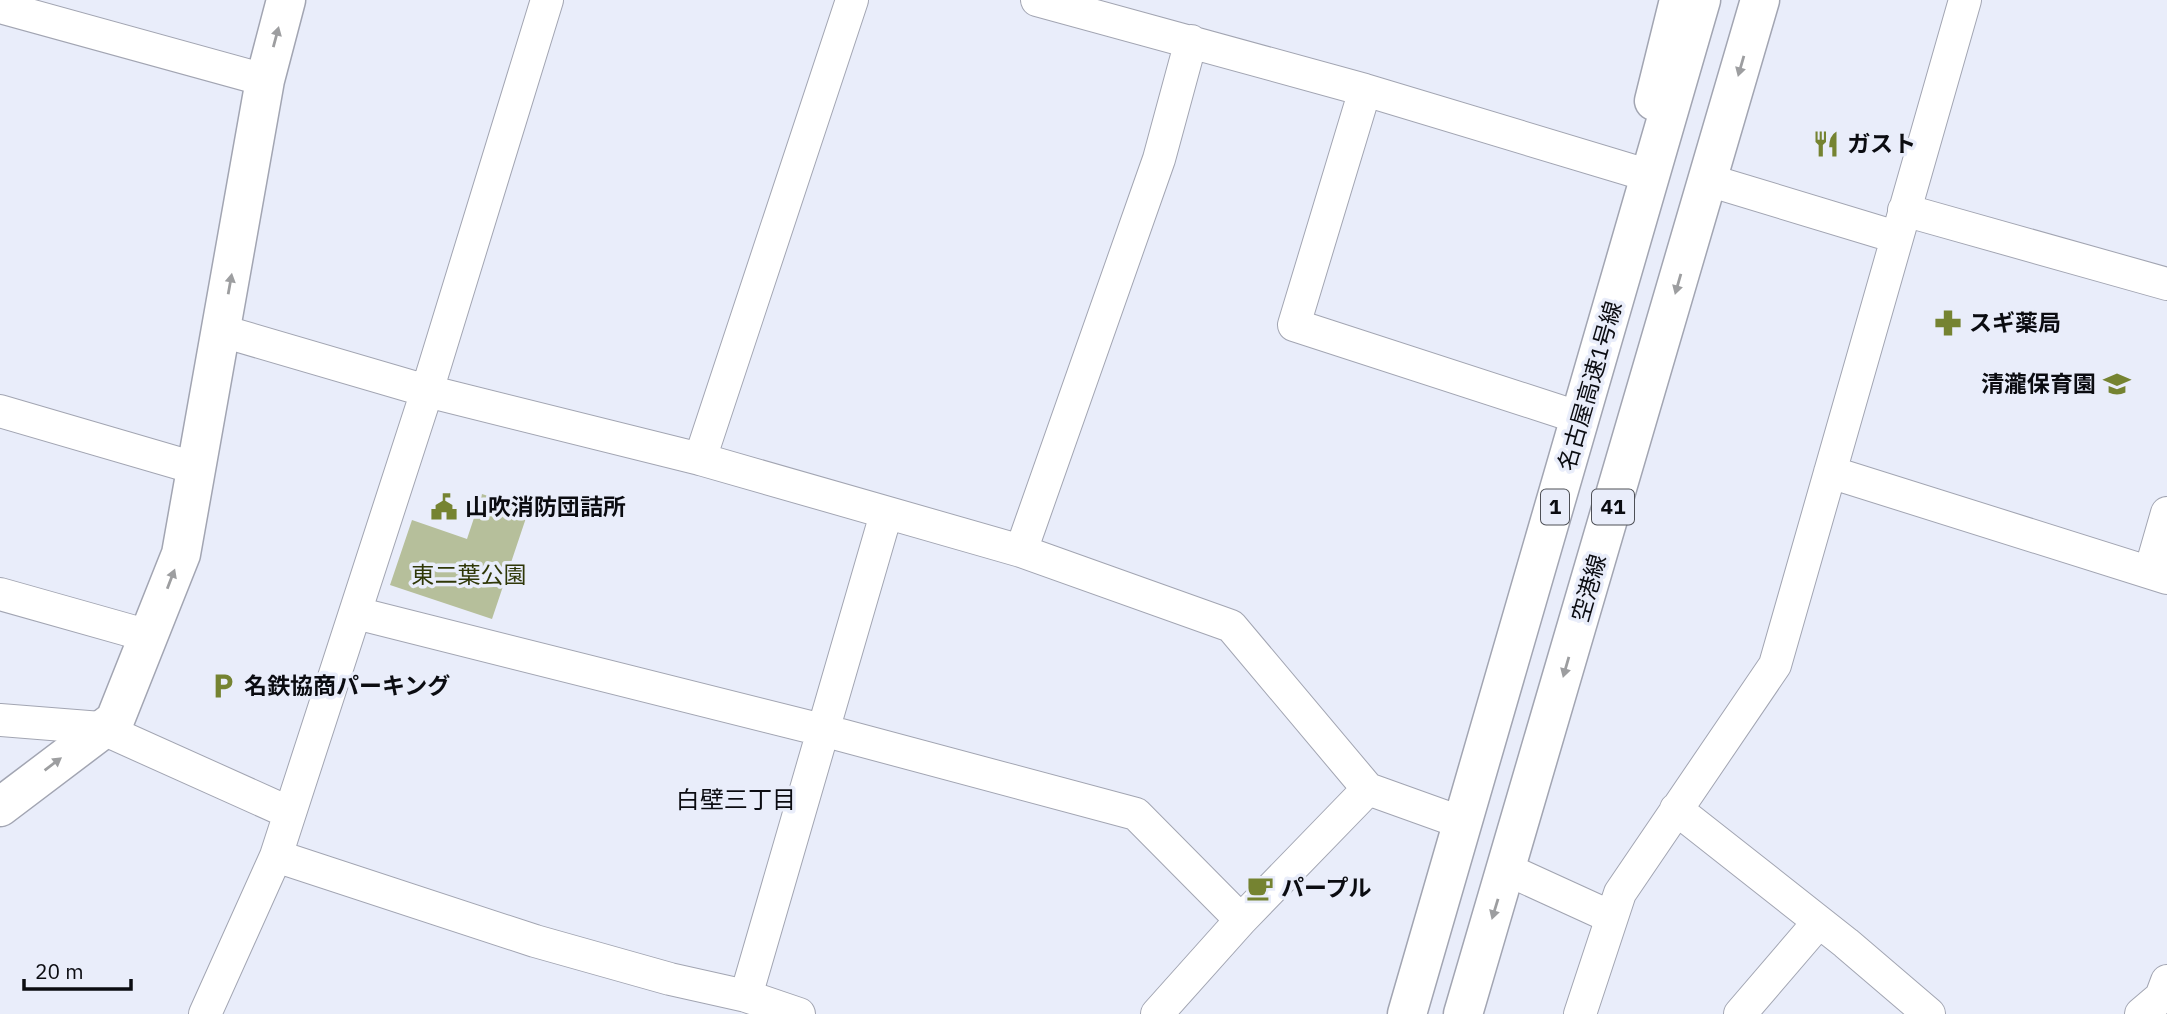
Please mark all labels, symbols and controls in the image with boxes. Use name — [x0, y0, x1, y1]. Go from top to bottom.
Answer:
one-way arrow — [271, 26, 282, 48]
one-way arrow — [1735, 55, 1746, 77]
place label: ガスト — [1847, 128, 1916, 158]
restaurant icon: ガスト — [1811, 129, 1841, 159]
one-way arrow — [225, 273, 236, 295]
one-way arrow — [1672, 274, 1682, 295]
street label: 名古屋高速1号線 — [1551, 298, 1628, 474]
place label: スギ薬局 — [1969, 307, 2061, 337]
pharmacy icon: スギ薬局 — [1933, 308, 1963, 338]
place label: 清瀧保育園 — [1981, 368, 2096, 398]
school or university icon: 清瀧保育園 — [2102, 369, 2132, 399]
road number: 1 — [1541, 490, 1569, 524]
road number: 41 — [1592, 490, 1634, 524]
place label: 山吹消防団詰所 — [465, 491, 626, 521]
public building icon: 山吹消防団詰所 — [429, 492, 459, 522]
street label: 空港線 — [1564, 550, 1612, 625]
park label: 東二葉公園 — [412, 559, 527, 589]
one-way arrow — [166, 568, 177, 589]
one-way arrow — [1560, 657, 1570, 678]
place label: 名鉄協商パーキング — [244, 670, 450, 700]
parking icon: 名鉄協商パーキング — [208, 671, 238, 701]
one-way arrow — [44, 757, 62, 772]
district label: 白壁三丁目 — [676, 783, 796, 815]
place label: パープル — [1281, 872, 1372, 902]
cafe icon: パープル — [1245, 873, 1275, 903]
one-way arrow — [1489, 899, 1499, 920]
scale bar — [24, 948, 131, 992]
text: 20 m — [35, 957, 84, 985]

